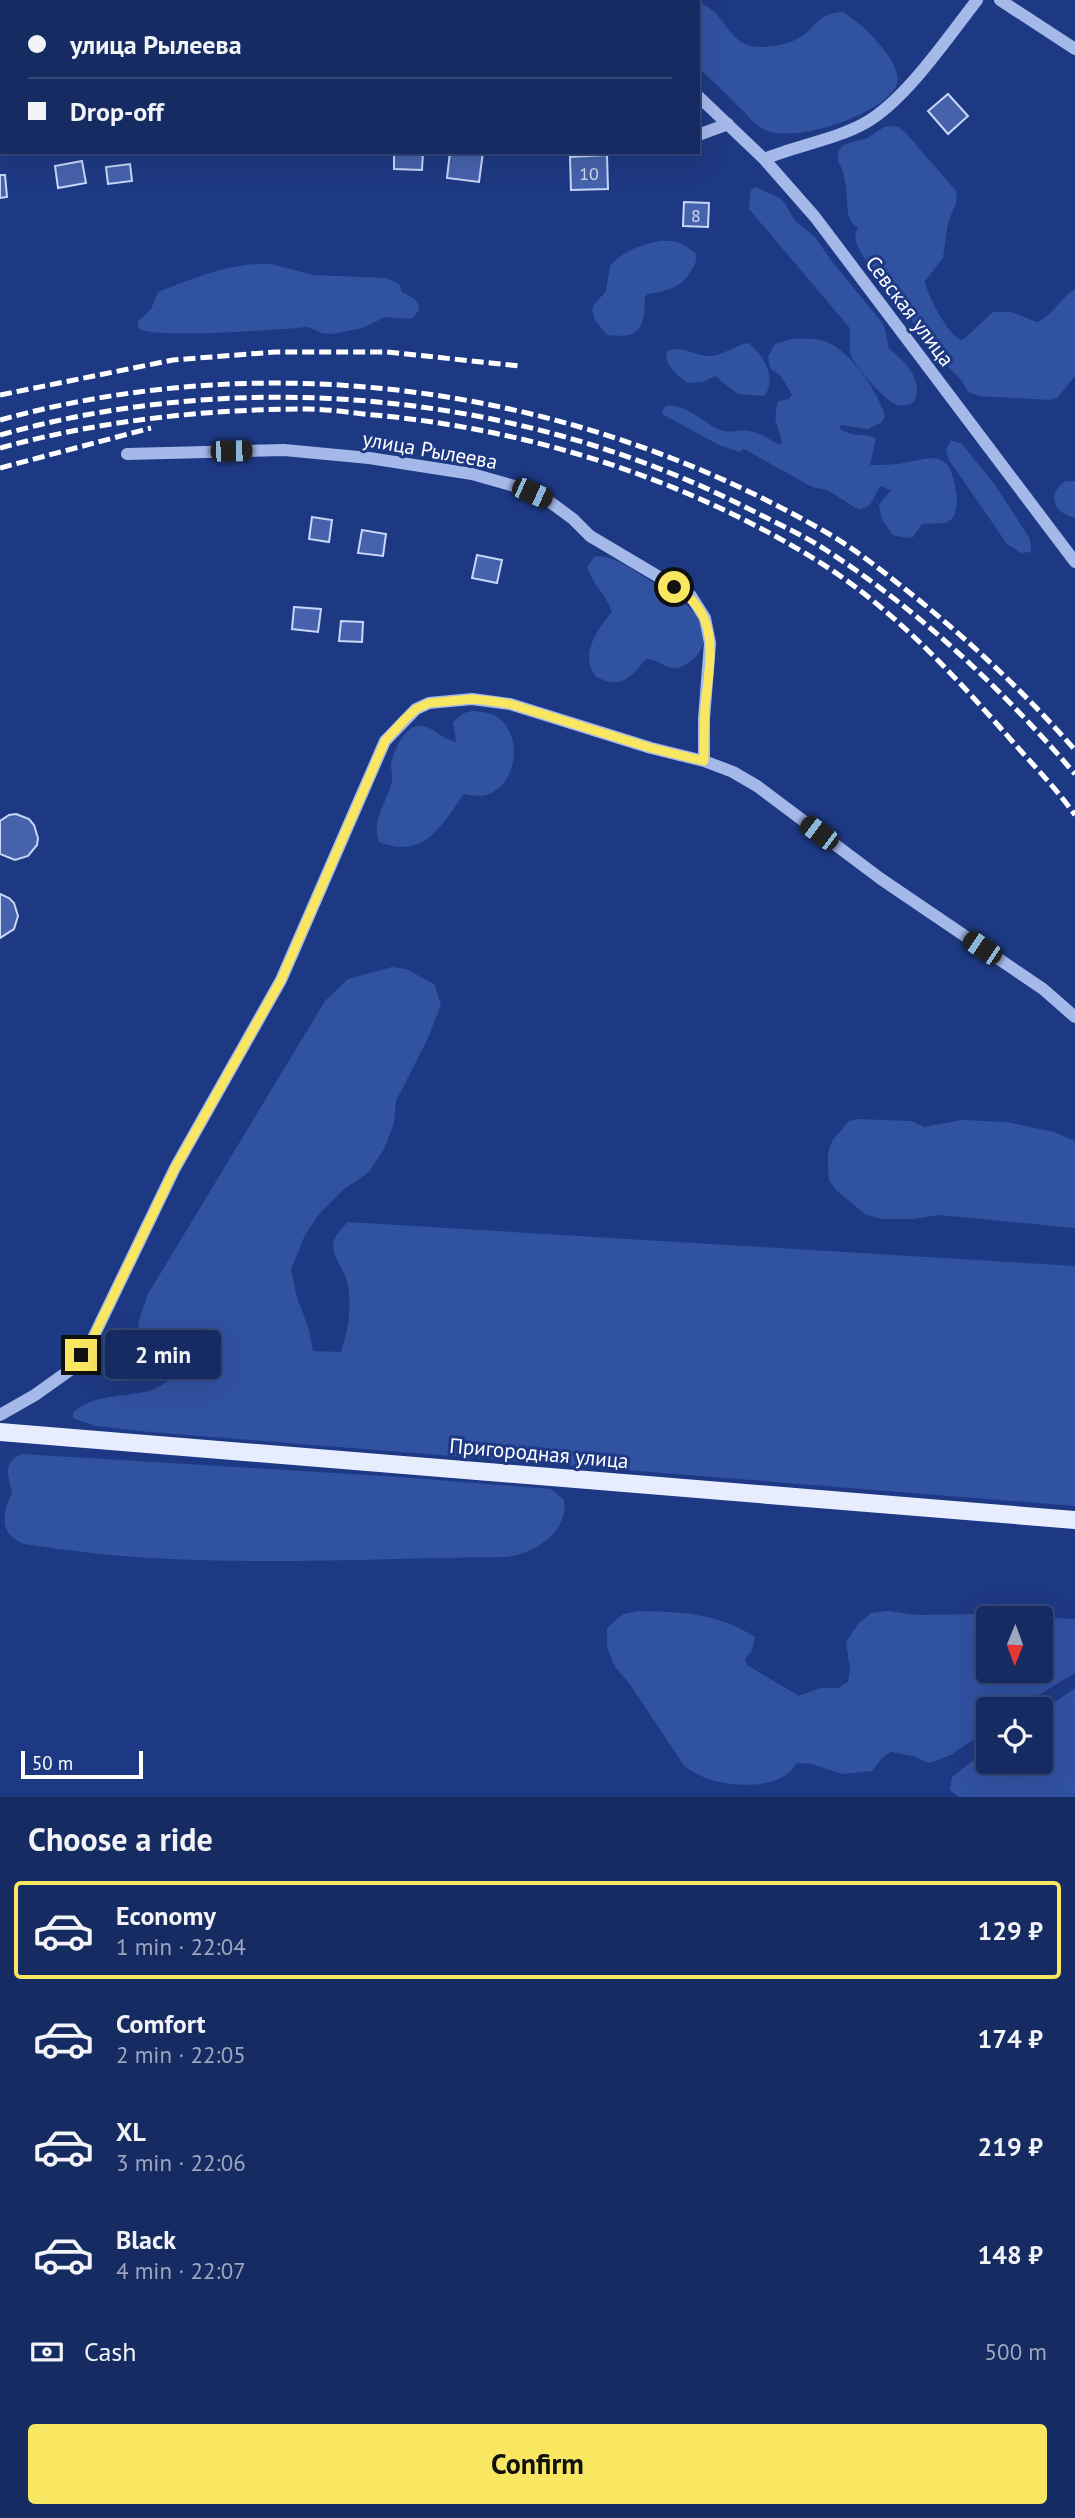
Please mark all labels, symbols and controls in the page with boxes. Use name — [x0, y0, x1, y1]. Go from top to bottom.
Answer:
text: улица Рылеева — [70, 28, 242, 61]
text: Drop-off — [70, 95, 164, 128]
house number: 10 — [579, 162, 599, 185]
house number: 8 — [691, 204, 701, 227]
street label: Севская улица — [860, 250, 960, 372]
street label: улица Рылеева — [360, 425, 500, 475]
car — [210, 440, 253, 462]
car — [509, 475, 556, 511]
route start — [658, 571, 690, 603]
car — [796, 812, 843, 854]
car — [959, 928, 1006, 968]
callout: 2 min — [106, 1330, 221, 1380]
route end — [65, 1339, 97, 1371]
text: 2 min — [135, 1340, 191, 1369]
street label: Пригородная улица — [448, 1432, 630, 1474]
north arrow — [976, 1606, 1054, 1684]
map controls — [976, 1606, 1053, 1774]
button: locate — [976, 1697, 1053, 1774]
scale bar — [21, 1748, 144, 1780]
text: 50 m — [32, 1751, 73, 1775]
text: Choose a ride — [28, 1818, 213, 1860]
icon: car — [32, 1899, 95, 1962]
text: Economy — [116, 1899, 216, 1932]
text: 129 ₽ — [977, 1914, 1043, 1947]
text: 1 min · 22:04 — [116, 1932, 246, 1961]
icon: car — [32, 2007, 95, 2070]
text: Comfort — [116, 2007, 206, 2040]
text: 174 ₽ — [977, 2022, 1043, 2055]
text: 2 min · 22:05 — [116, 2040, 246, 2069]
icon: car — [32, 2115, 95, 2178]
text: XL — [116, 2115, 146, 2148]
text: 219 ₽ — [977, 2130, 1043, 2163]
text: 3 min · 22:06 — [116, 2148, 246, 2177]
icon: car — [32, 2223, 95, 2286]
text: Black — [116, 2223, 176, 2256]
text: 148 ₽ — [977, 2238, 1043, 2271]
text: 4 min · 22:07 — [116, 2256, 246, 2285]
icon: cash — [28, 2333, 66, 2371]
text: Cash — [84, 2335, 136, 2368]
text: 500 m — [985, 2337, 1047, 2366]
button: Confirm — [28, 2424, 1047, 2504]

